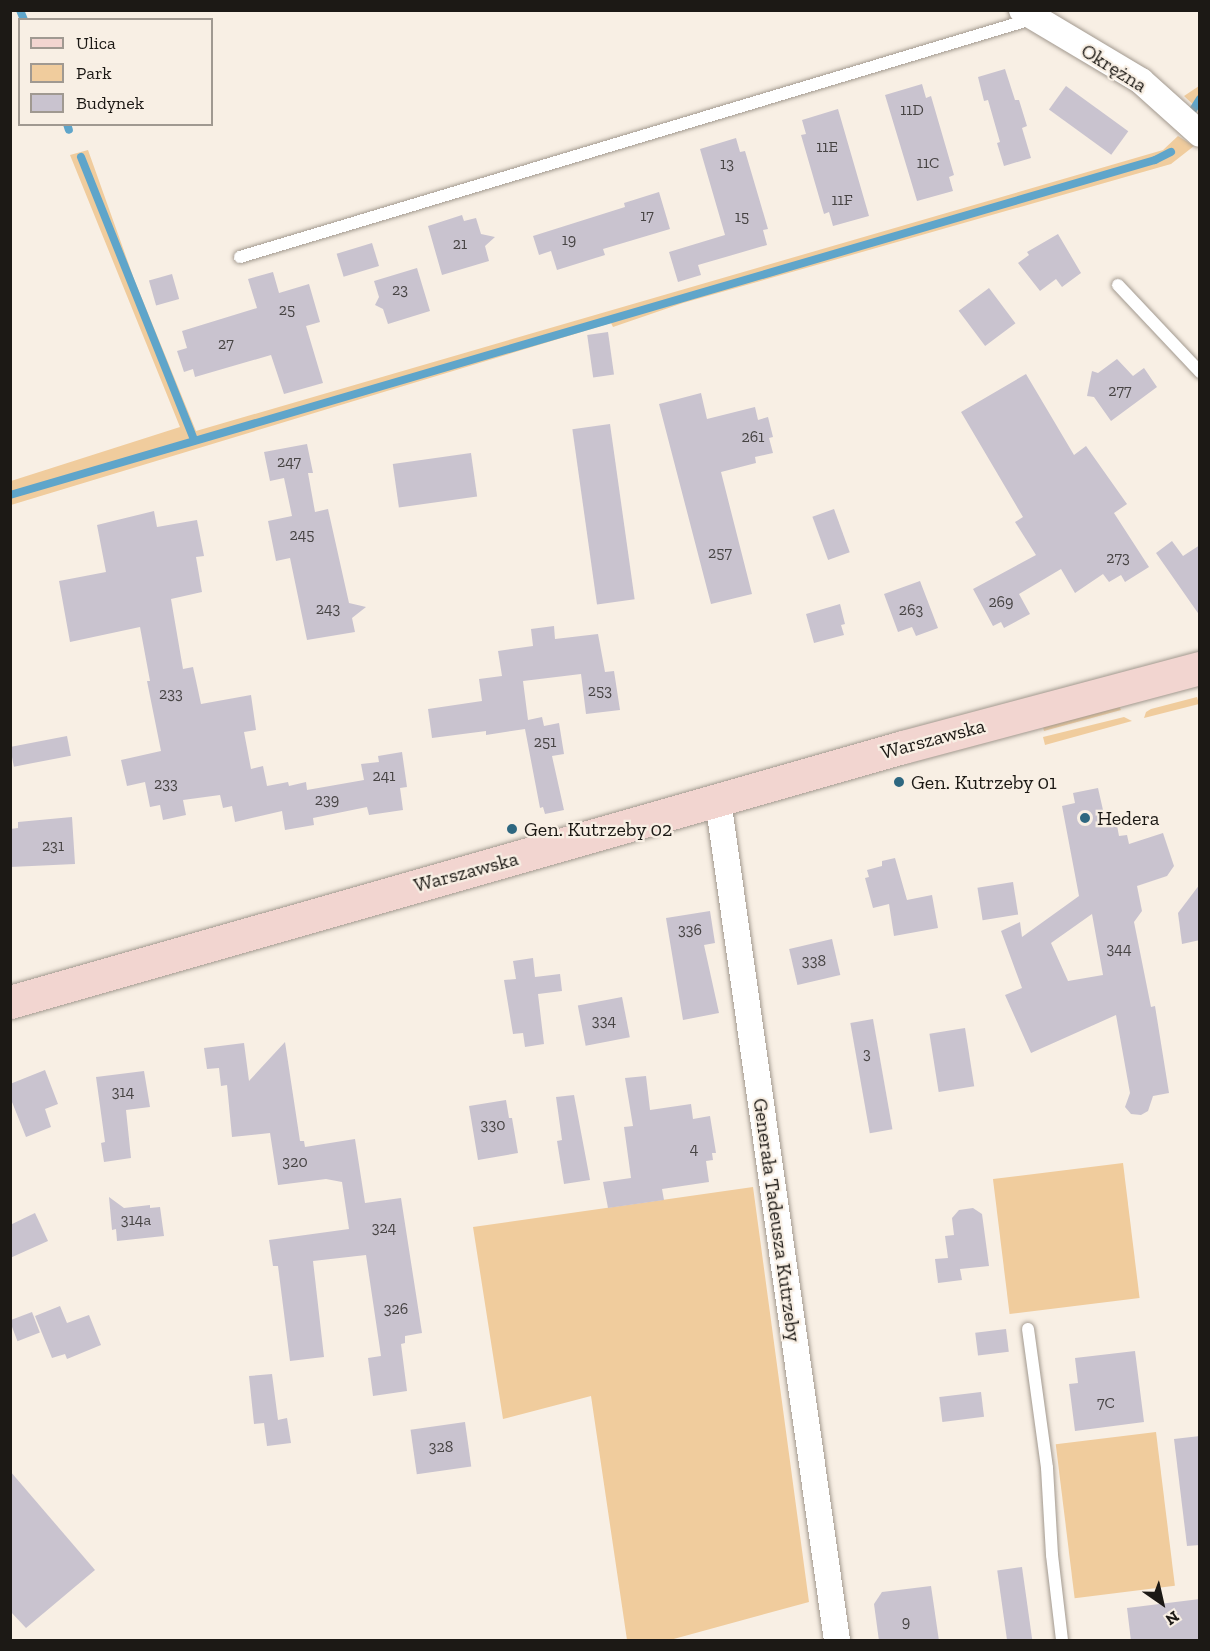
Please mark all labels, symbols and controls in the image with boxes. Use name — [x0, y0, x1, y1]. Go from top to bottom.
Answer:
legend — [18, 18, 213, 126]
text: Ulica — [76, 32, 116, 54]
street label: Okrężna — [1077, 38, 1151, 98]
text: Park — [76, 62, 112, 84]
text: Budynek — [76, 92, 144, 114]
house number: 11D — [900, 100, 924, 120]
house number: 11E — [816, 137, 838, 157]
house number: 11C — [917, 153, 939, 173]
house number: 13 — [720, 154, 734, 174]
house number: 11F — [831, 190, 853, 210]
house number: 17 — [640, 206, 654, 226]
house number: 15 — [735, 207, 749, 227]
house number: 19 — [562, 230, 576, 250]
house number: 21 — [453, 234, 467, 254]
house number: 23 — [392, 280, 408, 300]
house number: 25 — [279, 300, 295, 320]
house number: 27 — [218, 334, 234, 354]
house number: 277 — [1108, 381, 1132, 401]
house number: 261 — [742, 427, 764, 447]
house number: 247 — [277, 452, 301, 472]
house number: 245 — [289, 525, 315, 545]
house number: 257 — [708, 543, 732, 563]
house number: 273 — [1106, 548, 1130, 568]
house number: 269 — [988, 592, 1014, 612]
house number: 243 — [316, 599, 340, 619]
house number: 263 — [899, 600, 923, 620]
house number: 253 — [588, 681, 612, 701]
house number: 233 — [159, 684, 183, 704]
street label: Warszawska — [878, 714, 988, 764]
house number: 251 — [534, 732, 556, 752]
house number: 241 — [372, 766, 396, 786]
place label: Gen. Kutrzeby 01 — [911, 770, 1057, 794]
house number: 233 — [154, 774, 178, 794]
marker: Gen. Kutrzeby 01 — [892, 775, 906, 789]
house number: 239 — [315, 790, 339, 810]
place label: Hedera — [1097, 806, 1159, 830]
marker: Hedera — [1078, 811, 1092, 825]
place label: Gen. Kutrzeby 02 — [524, 817, 673, 841]
marker: Gen. Kutrzeby 02 — [505, 822, 519, 836]
house number: 231 — [42, 836, 64, 856]
street label: Warszawska — [411, 847, 521, 897]
house number: 336 — [678, 920, 702, 940]
house number: 344 — [1106, 939, 1132, 959]
house number: 338 — [802, 951, 826, 971]
house number: 334 — [592, 1011, 616, 1031]
house number: 3 — [863, 1044, 871, 1064]
house number: 314 — [112, 1082, 134, 1102]
street label: Generała Tadeusza Kutrzeby — [748, 1096, 806, 1344]
house number: 330 — [481, 1115, 505, 1135]
house number: 4 — [690, 1139, 698, 1159]
house number: 320 — [282, 1152, 308, 1172]
house number: 314a — [121, 1210, 151, 1230]
house number: 324 — [372, 1218, 396, 1238]
house number: 326 — [384, 1299, 408, 1319]
house number: 7C — [1097, 1393, 1115, 1413]
house number: 328 — [429, 1437, 453, 1457]
north arrow — [1132, 1573, 1192, 1633]
text: N — [1162, 1607, 1183, 1630]
house number: 9 — [902, 1612, 910, 1632]

